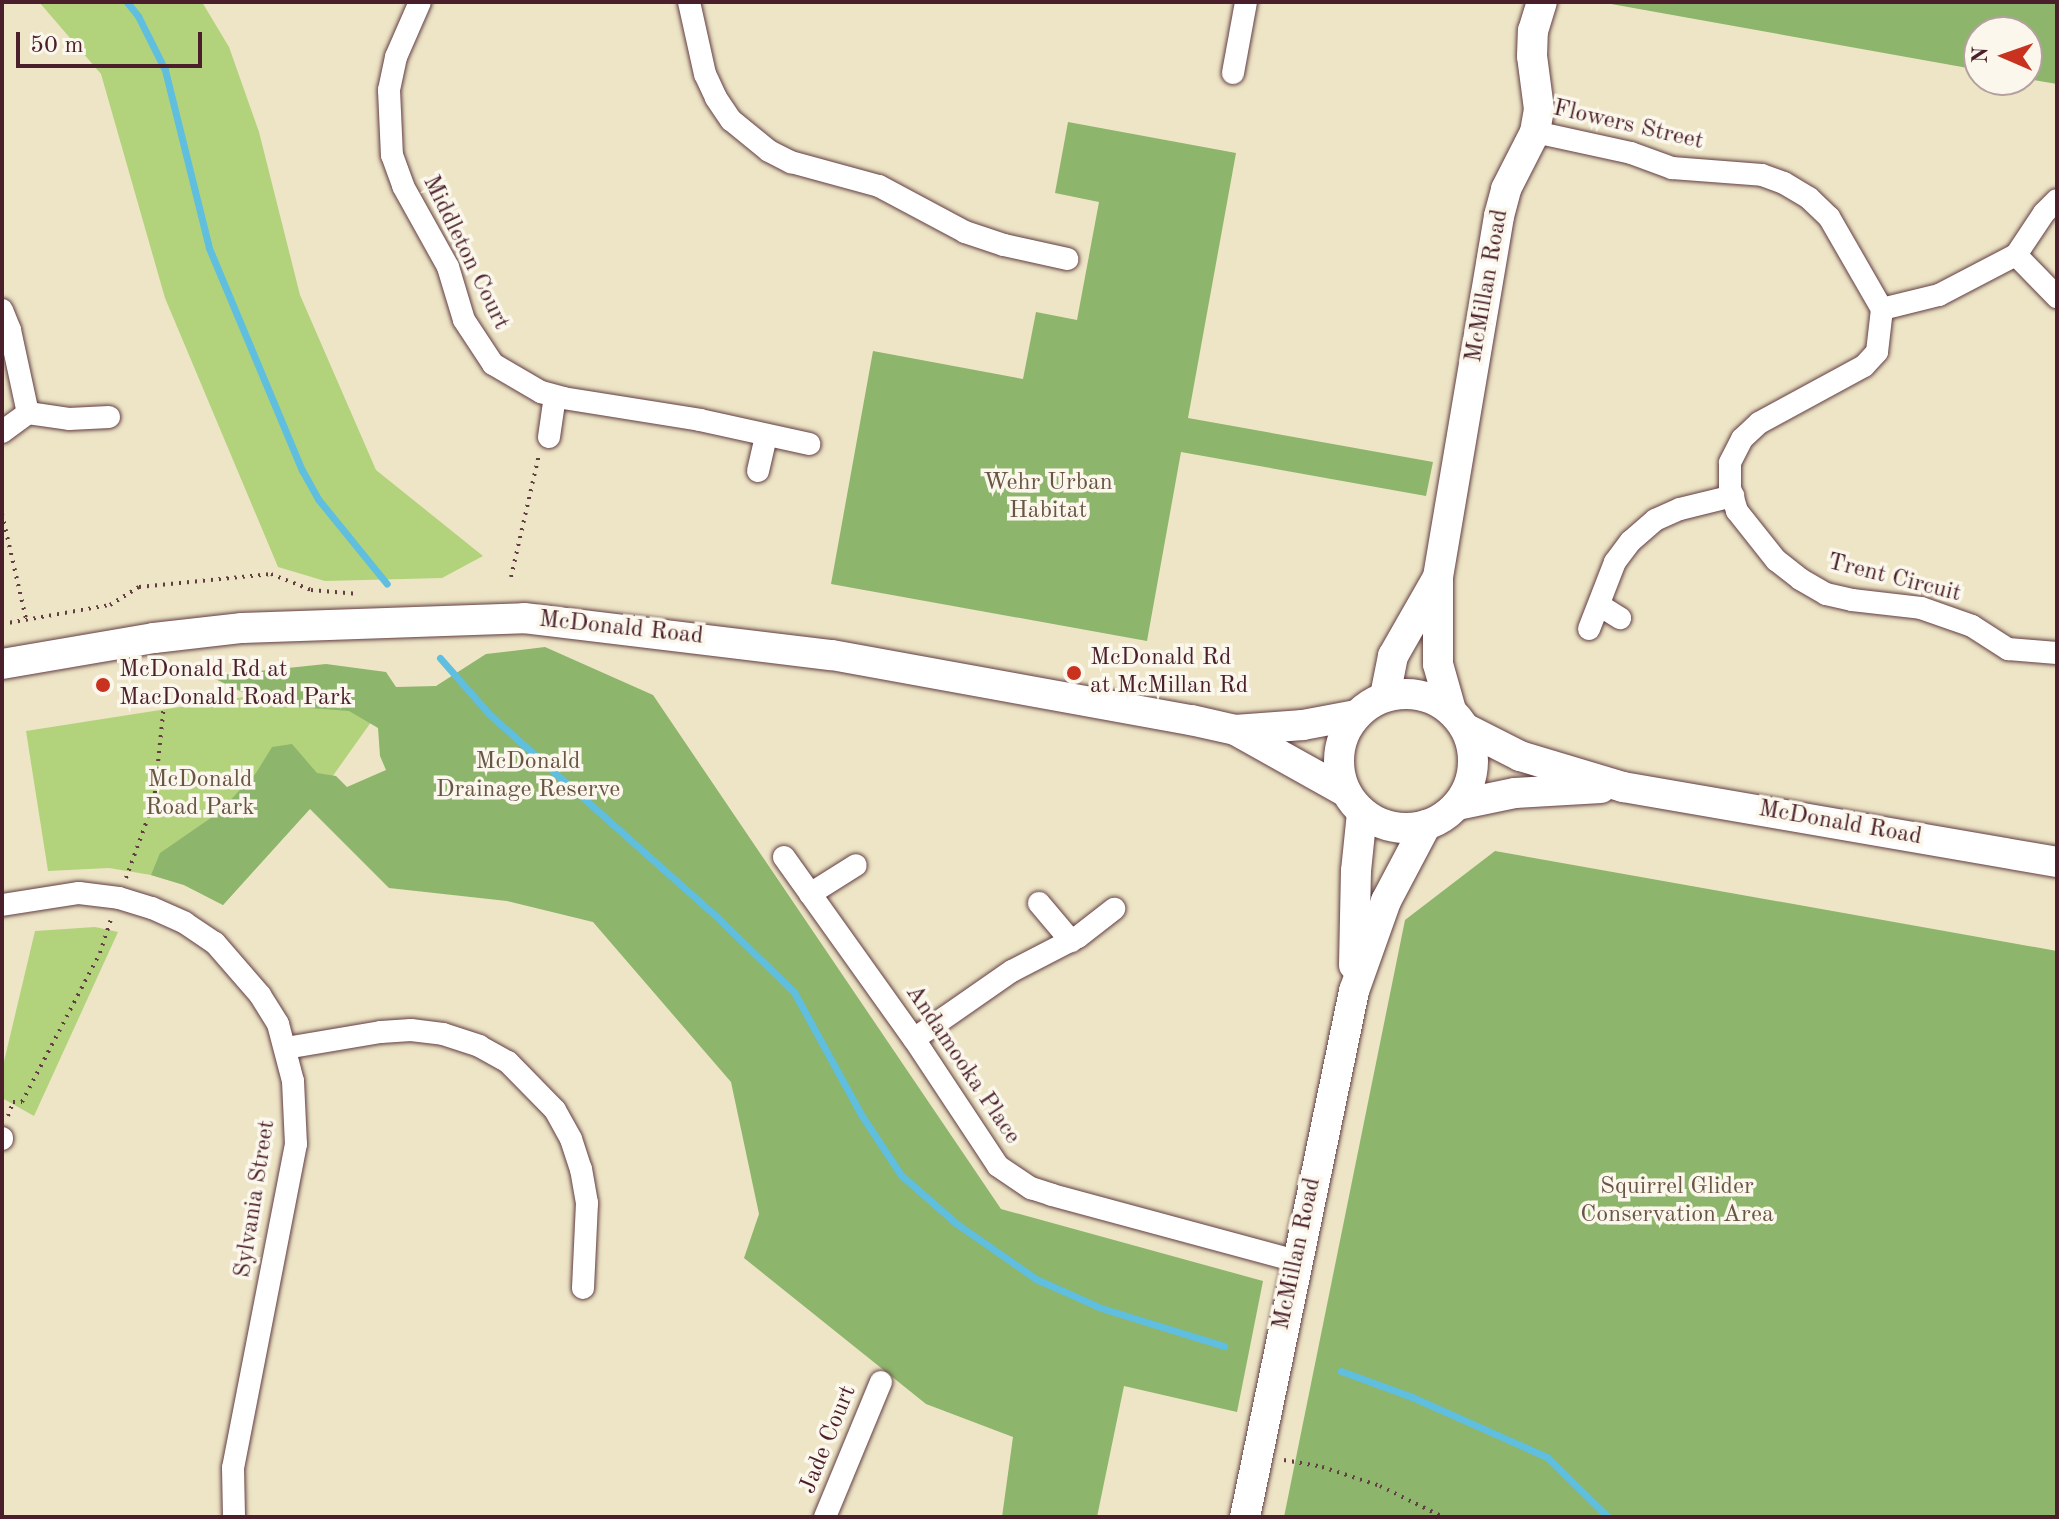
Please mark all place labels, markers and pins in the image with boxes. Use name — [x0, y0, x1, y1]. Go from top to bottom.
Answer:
place label: McDonald Rd at McMillan Rd — [1090, 645, 1248, 701]
place label: McDonald Rd at MacDonald Road Park — [119, 657, 352, 713]
marker: McDonald Rd at McMillan Rd — [1065, 664, 1083, 682]
marker: McDonald Rd at MacDonald Road Park — [94, 676, 112, 694]

